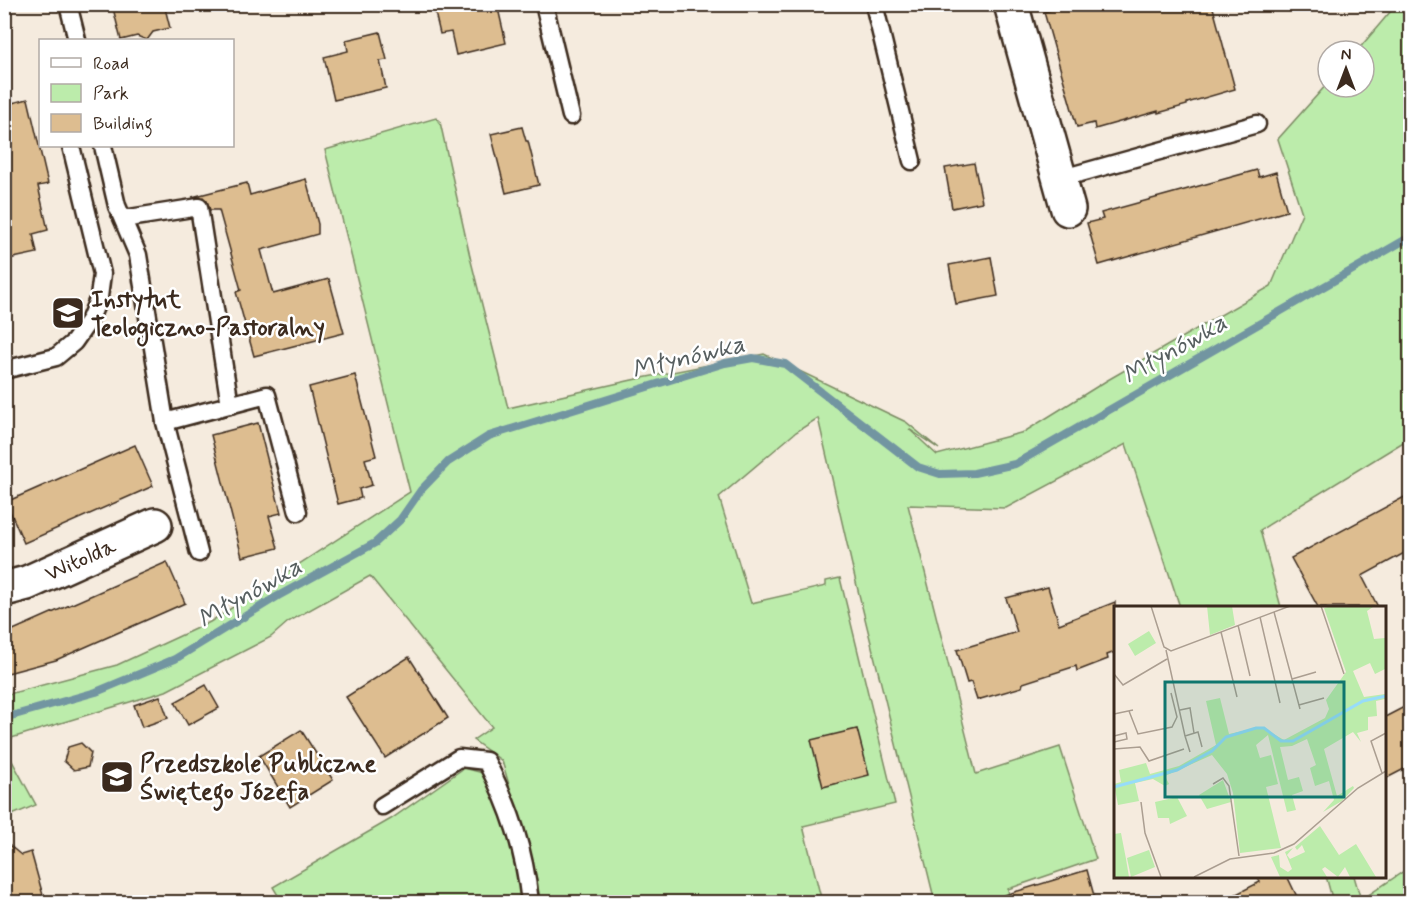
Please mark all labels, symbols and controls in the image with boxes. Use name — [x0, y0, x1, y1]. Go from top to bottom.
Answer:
legend — [39, 39, 234, 147]
north arrow — [1316, 39, 1376, 99]
text: N — [1341, 45, 1351, 66]
text: Road — [93, 52, 129, 76]
text: Park — [93, 82, 129, 106]
text: Building — [93, 112, 153, 138]
place label: Instytut Teologiczno-Pastoralny — [91, 285, 325, 347]
school or university icon: Instytut Teologiczno-Pastoralny — [50, 295, 86, 331]
water label: Młynówka — [1116, 306, 1234, 393]
water label: Młynówka — [628, 327, 749, 388]
street label: Witolda — [40, 531, 122, 590]
water label: Młynówka — [191, 550, 309, 637]
inset map — [1114, 606, 1385, 877]
place label: Przedszkole Publiczne Świętego Józefa — [140, 749, 377, 811]
school or university icon: Przedszkole Publiczne Świętego Józefa — [99, 759, 135, 795]

